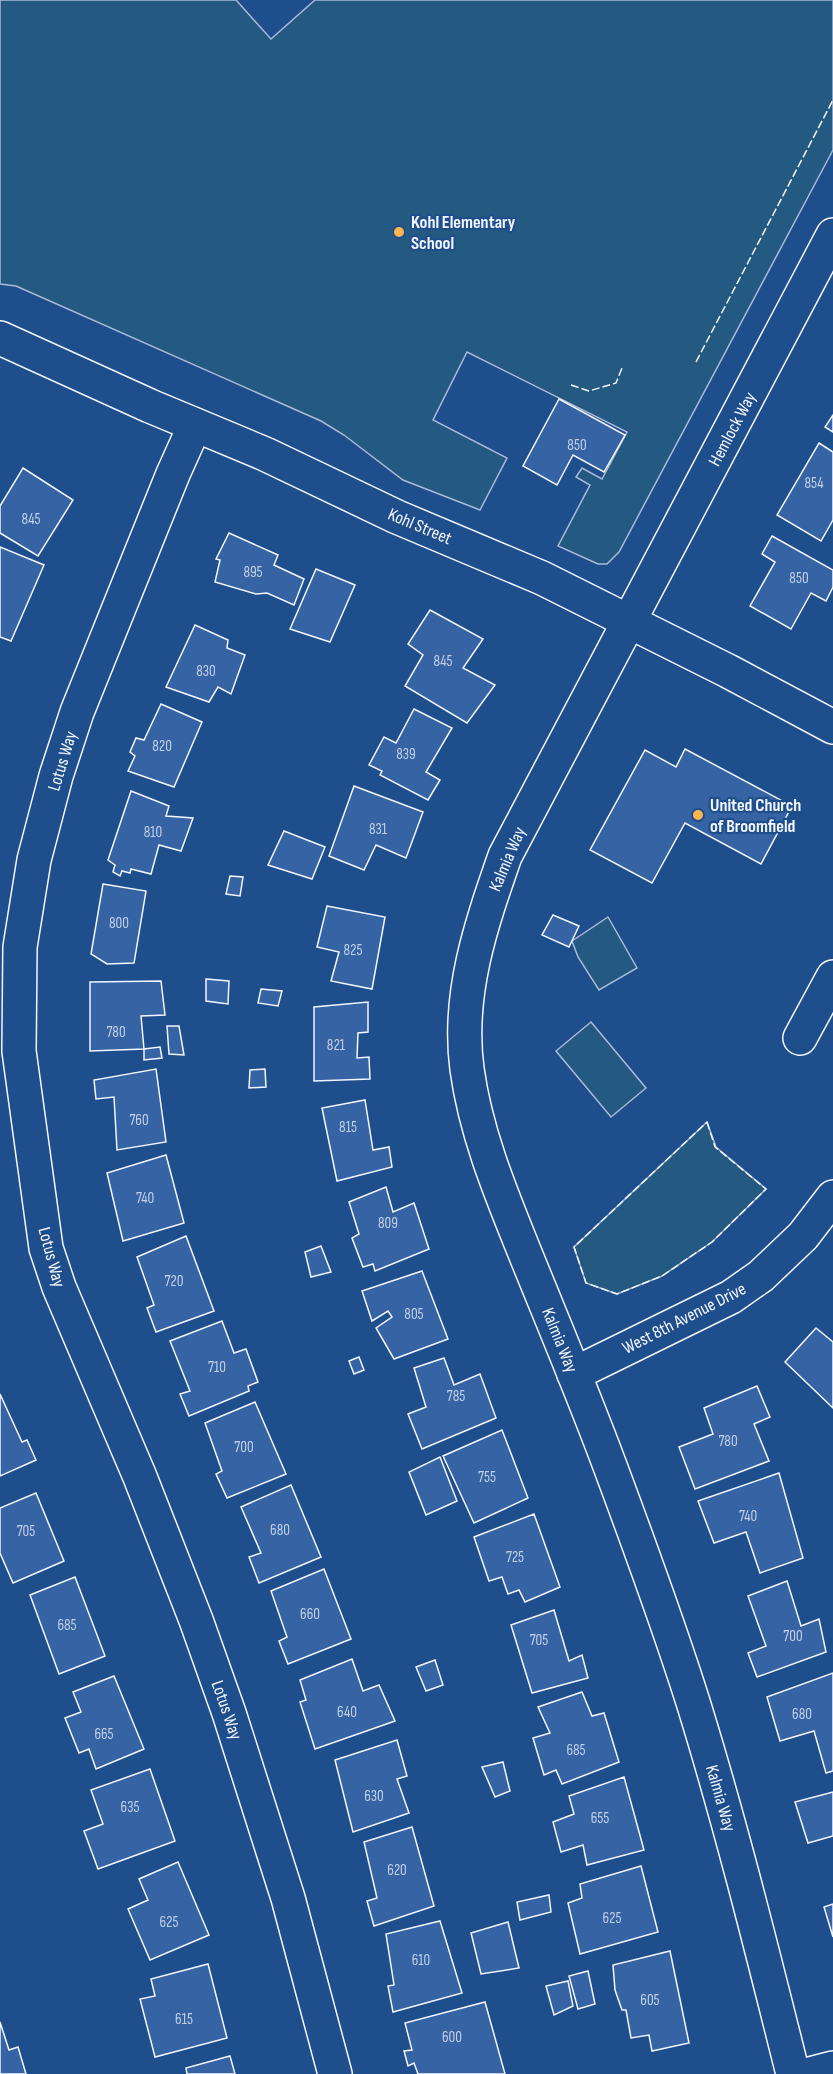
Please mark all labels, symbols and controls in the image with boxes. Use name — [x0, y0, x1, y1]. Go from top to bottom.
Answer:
place label: Kohl Elementary School — [411, 212, 516, 254]
marker: Kohl Elementary School — [392, 225, 406, 239]
street label: Hemlock Way — [704, 389, 761, 470]
house number: 850 — [567, 436, 587, 455]
house number: 854 — [805, 474, 823, 493]
street label: Kohl Street — [385, 504, 455, 549]
house number: 845 — [21, 510, 41, 529]
house number: 895 — [243, 563, 263, 582]
house number: 850 — [789, 569, 809, 588]
house number: 845 — [433, 652, 453, 671]
house number: 830 — [196, 662, 216, 681]
street label: Lotus Way — [43, 729, 81, 794]
house number: 820 — [152, 737, 172, 756]
house number: 839 — [396, 745, 416, 764]
place label: United Church of Broomfield — [710, 795, 801, 837]
marker: United Church of Broomfield — [691, 808, 705, 822]
house number: 831 — [369, 820, 388, 839]
house number: 810 — [144, 823, 162, 842]
street label: Kalmia Way — [485, 824, 530, 895]
house number: 800 — [109, 914, 129, 933]
house number: 825 — [344, 941, 362, 960]
house number: 780 — [106, 1023, 126, 1042]
house number: 821 — [327, 1036, 346, 1055]
house number: 760 — [129, 1111, 149, 1130]
house number: 815 — [339, 1118, 357, 1137]
house number: 740 — [136, 1189, 154, 1208]
house number: 809 — [378, 1214, 398, 1233]
street label: Lotus Way — [33, 1225, 70, 1289]
house number: 720 — [165, 1272, 183, 1291]
street label: West 8th Avenue Drive — [619, 1278, 749, 1359]
house number: 805 — [404, 1305, 424, 1324]
street label: Kalmia Way — [537, 1305, 582, 1376]
house number: 710 — [208, 1358, 226, 1377]
house number: 785 — [447, 1387, 465, 1406]
house number: 780 — [718, 1432, 738, 1451]
house number: 700 — [234, 1438, 254, 1457]
house number: 755 — [478, 1468, 496, 1487]
house number: 740 — [739, 1507, 757, 1526]
house number: 680 — [270, 1521, 290, 1540]
house number: 705 — [17, 1522, 35, 1541]
house number: 725 — [506, 1548, 524, 1567]
house number: 660 — [300, 1605, 320, 1624]
house number: 685 — [57, 1616, 77, 1635]
house number: 700 — [783, 1627, 803, 1646]
house number: 705 — [530, 1631, 548, 1650]
street label: Lotus Way — [207, 1678, 246, 1743]
house number: 640 — [337, 1703, 357, 1722]
house number: 680 — [792, 1705, 812, 1724]
house number: 665 — [94, 1725, 114, 1744]
house number: 685 — [566, 1741, 586, 1760]
street label: Kalmia Way — [701, 1763, 740, 1834]
house number: 630 — [364, 1787, 384, 1806]
house number: 635 — [121, 1798, 139, 1817]
house number: 655 — [591, 1809, 609, 1828]
house number: 620 — [387, 1861, 407, 1880]
house number: 625 — [603, 1909, 621, 1928]
house number: 625 — [160, 1913, 178, 1932]
house number: 610 — [412, 1951, 430, 1970]
house number: 605 — [640, 1991, 660, 2010]
house number: 615 — [175, 2010, 193, 2029]
house number: 600 — [442, 2028, 462, 2047]

